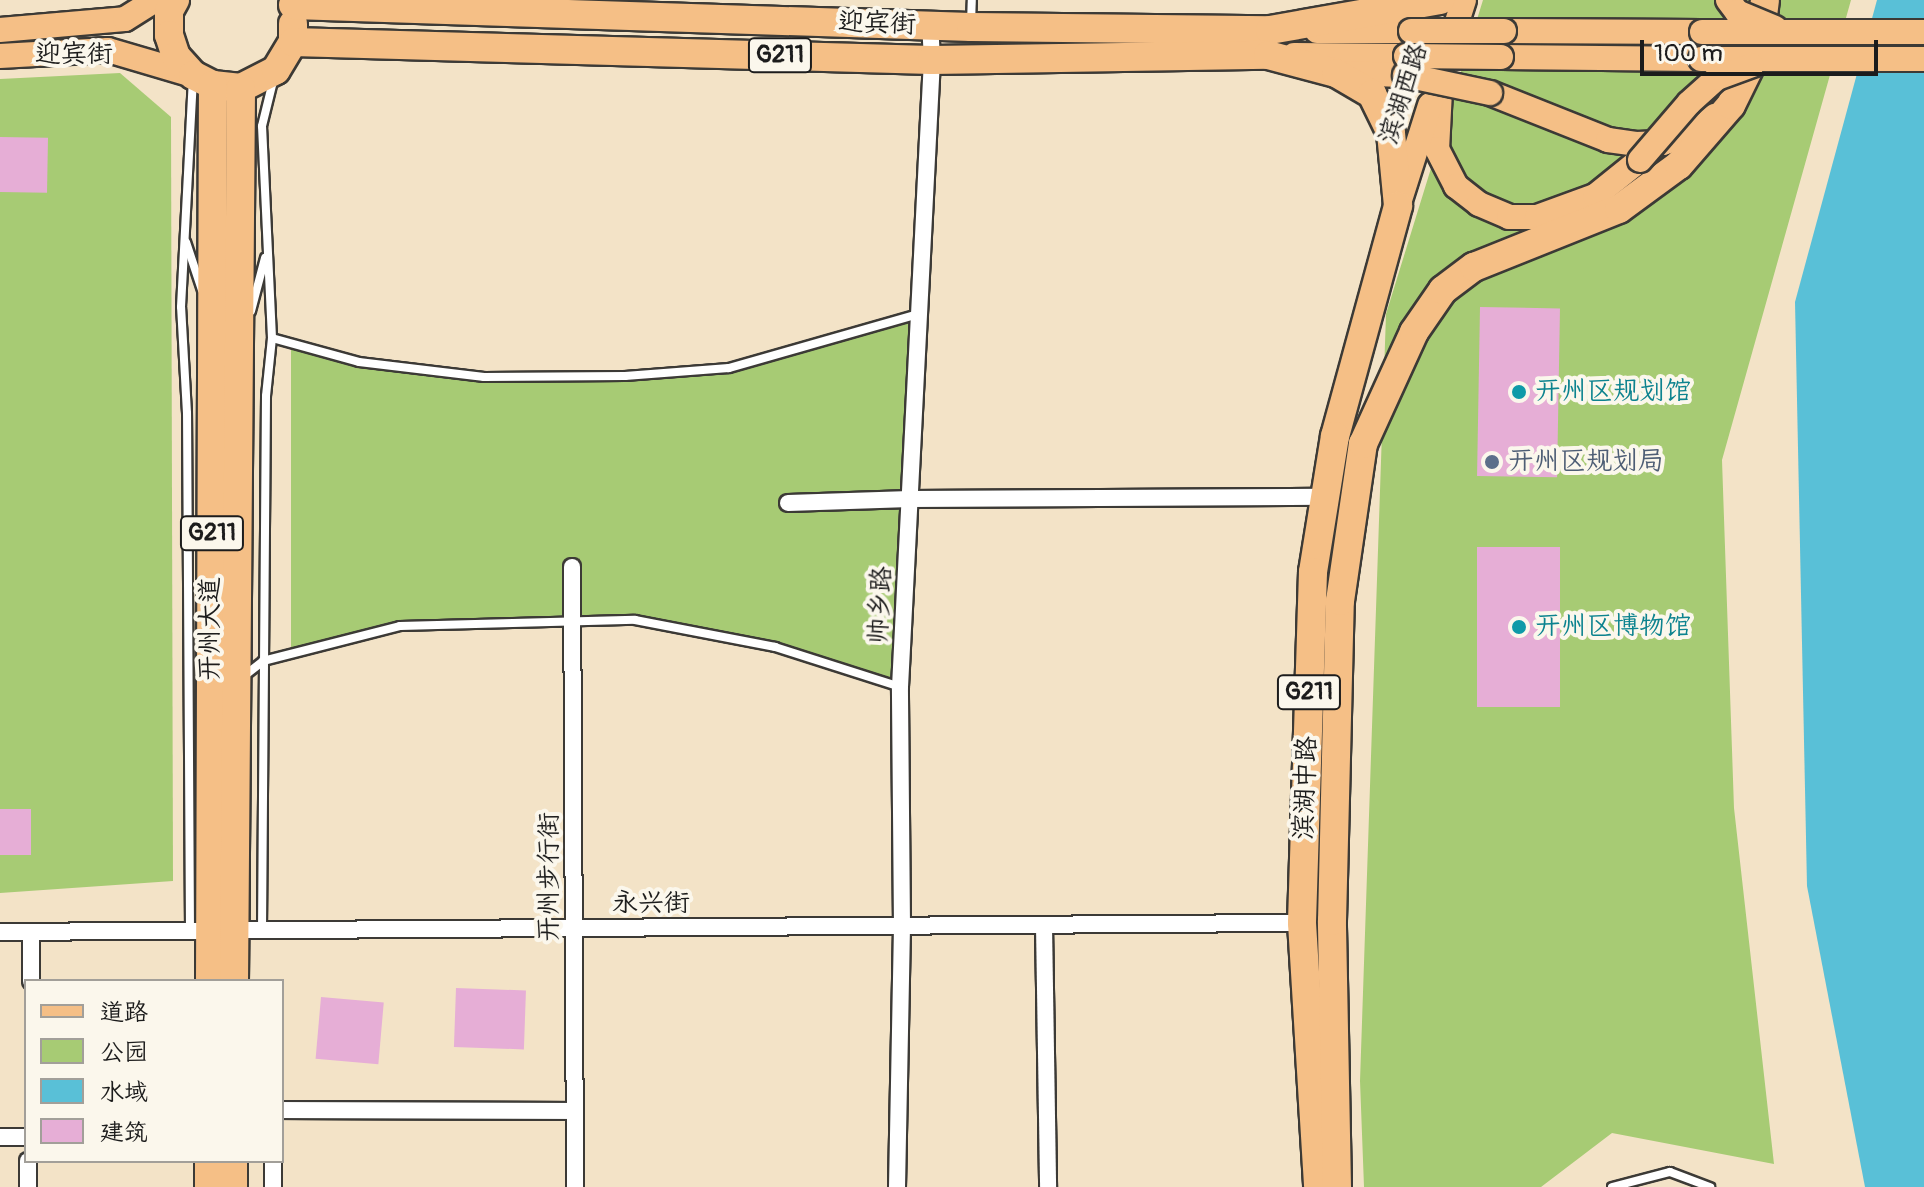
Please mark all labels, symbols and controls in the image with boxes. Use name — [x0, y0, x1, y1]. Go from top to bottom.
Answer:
street label: 迎宾街 — [837, 7, 917, 41]
scale bar — [1644, 24, 1882, 74]
road number: G211 — [746, 35, 814, 75]
street label: 迎宾街 — [35, 39, 113, 71]
text: 100 m — [1654, 39, 1723, 68]
street label: 滨湖西路 — [1373, 40, 1435, 148]
place label: 开州区规划馆 — [1535, 376, 1691, 408]
marker: 开州区规划馆 — [1510, 383, 1528, 401]
place label: 开州区规划局 — [1508, 446, 1664, 478]
marker: 开州区规划局 — [1483, 453, 1501, 471]
road number: G211 — [178, 513, 246, 553]
street label: 帅乡路 — [863, 565, 899, 645]
street label: 开州大道 — [195, 577, 227, 681]
place label: 开州区博物馆 — [1535, 611, 1691, 643]
marker: 开州区博物馆 — [1510, 618, 1528, 636]
road number: G211 — [1275, 672, 1343, 712]
street label: 滨湖中路 — [1289, 735, 1323, 841]
street label: 开州步行街 — [534, 812, 566, 942]
street label: 永兴街 — [612, 888, 690, 920]
legend — [24, 979, 284, 1163]
text: 道路 — [100, 998, 148, 1027]
text: 公园 — [100, 1038, 148, 1067]
text: 水域 — [100, 1078, 148, 1107]
text: 建筑 — [100, 1118, 148, 1147]

